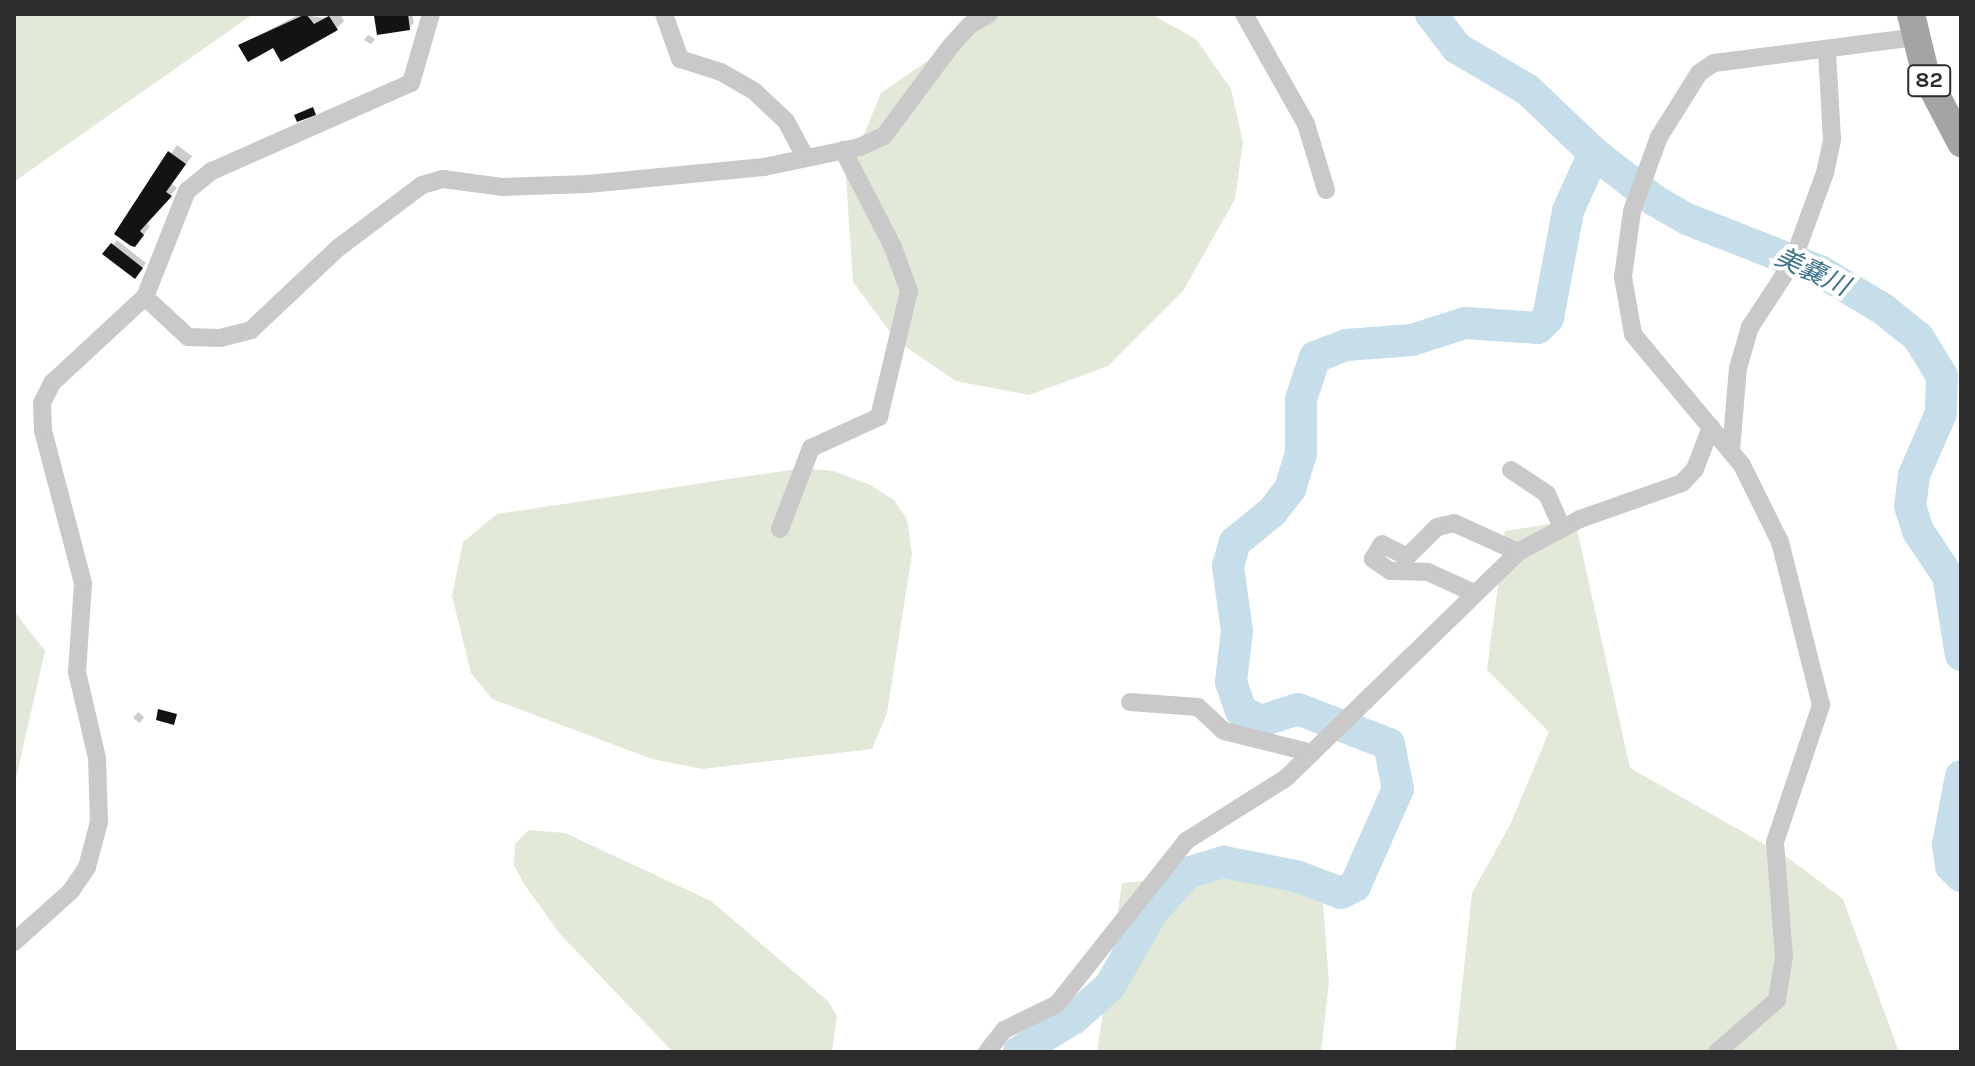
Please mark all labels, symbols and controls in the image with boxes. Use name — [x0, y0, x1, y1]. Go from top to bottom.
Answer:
road number: 82 — [1907, 63, 1951, 99]
water label: 美嚢川 — [1770, 241, 1854, 303]

